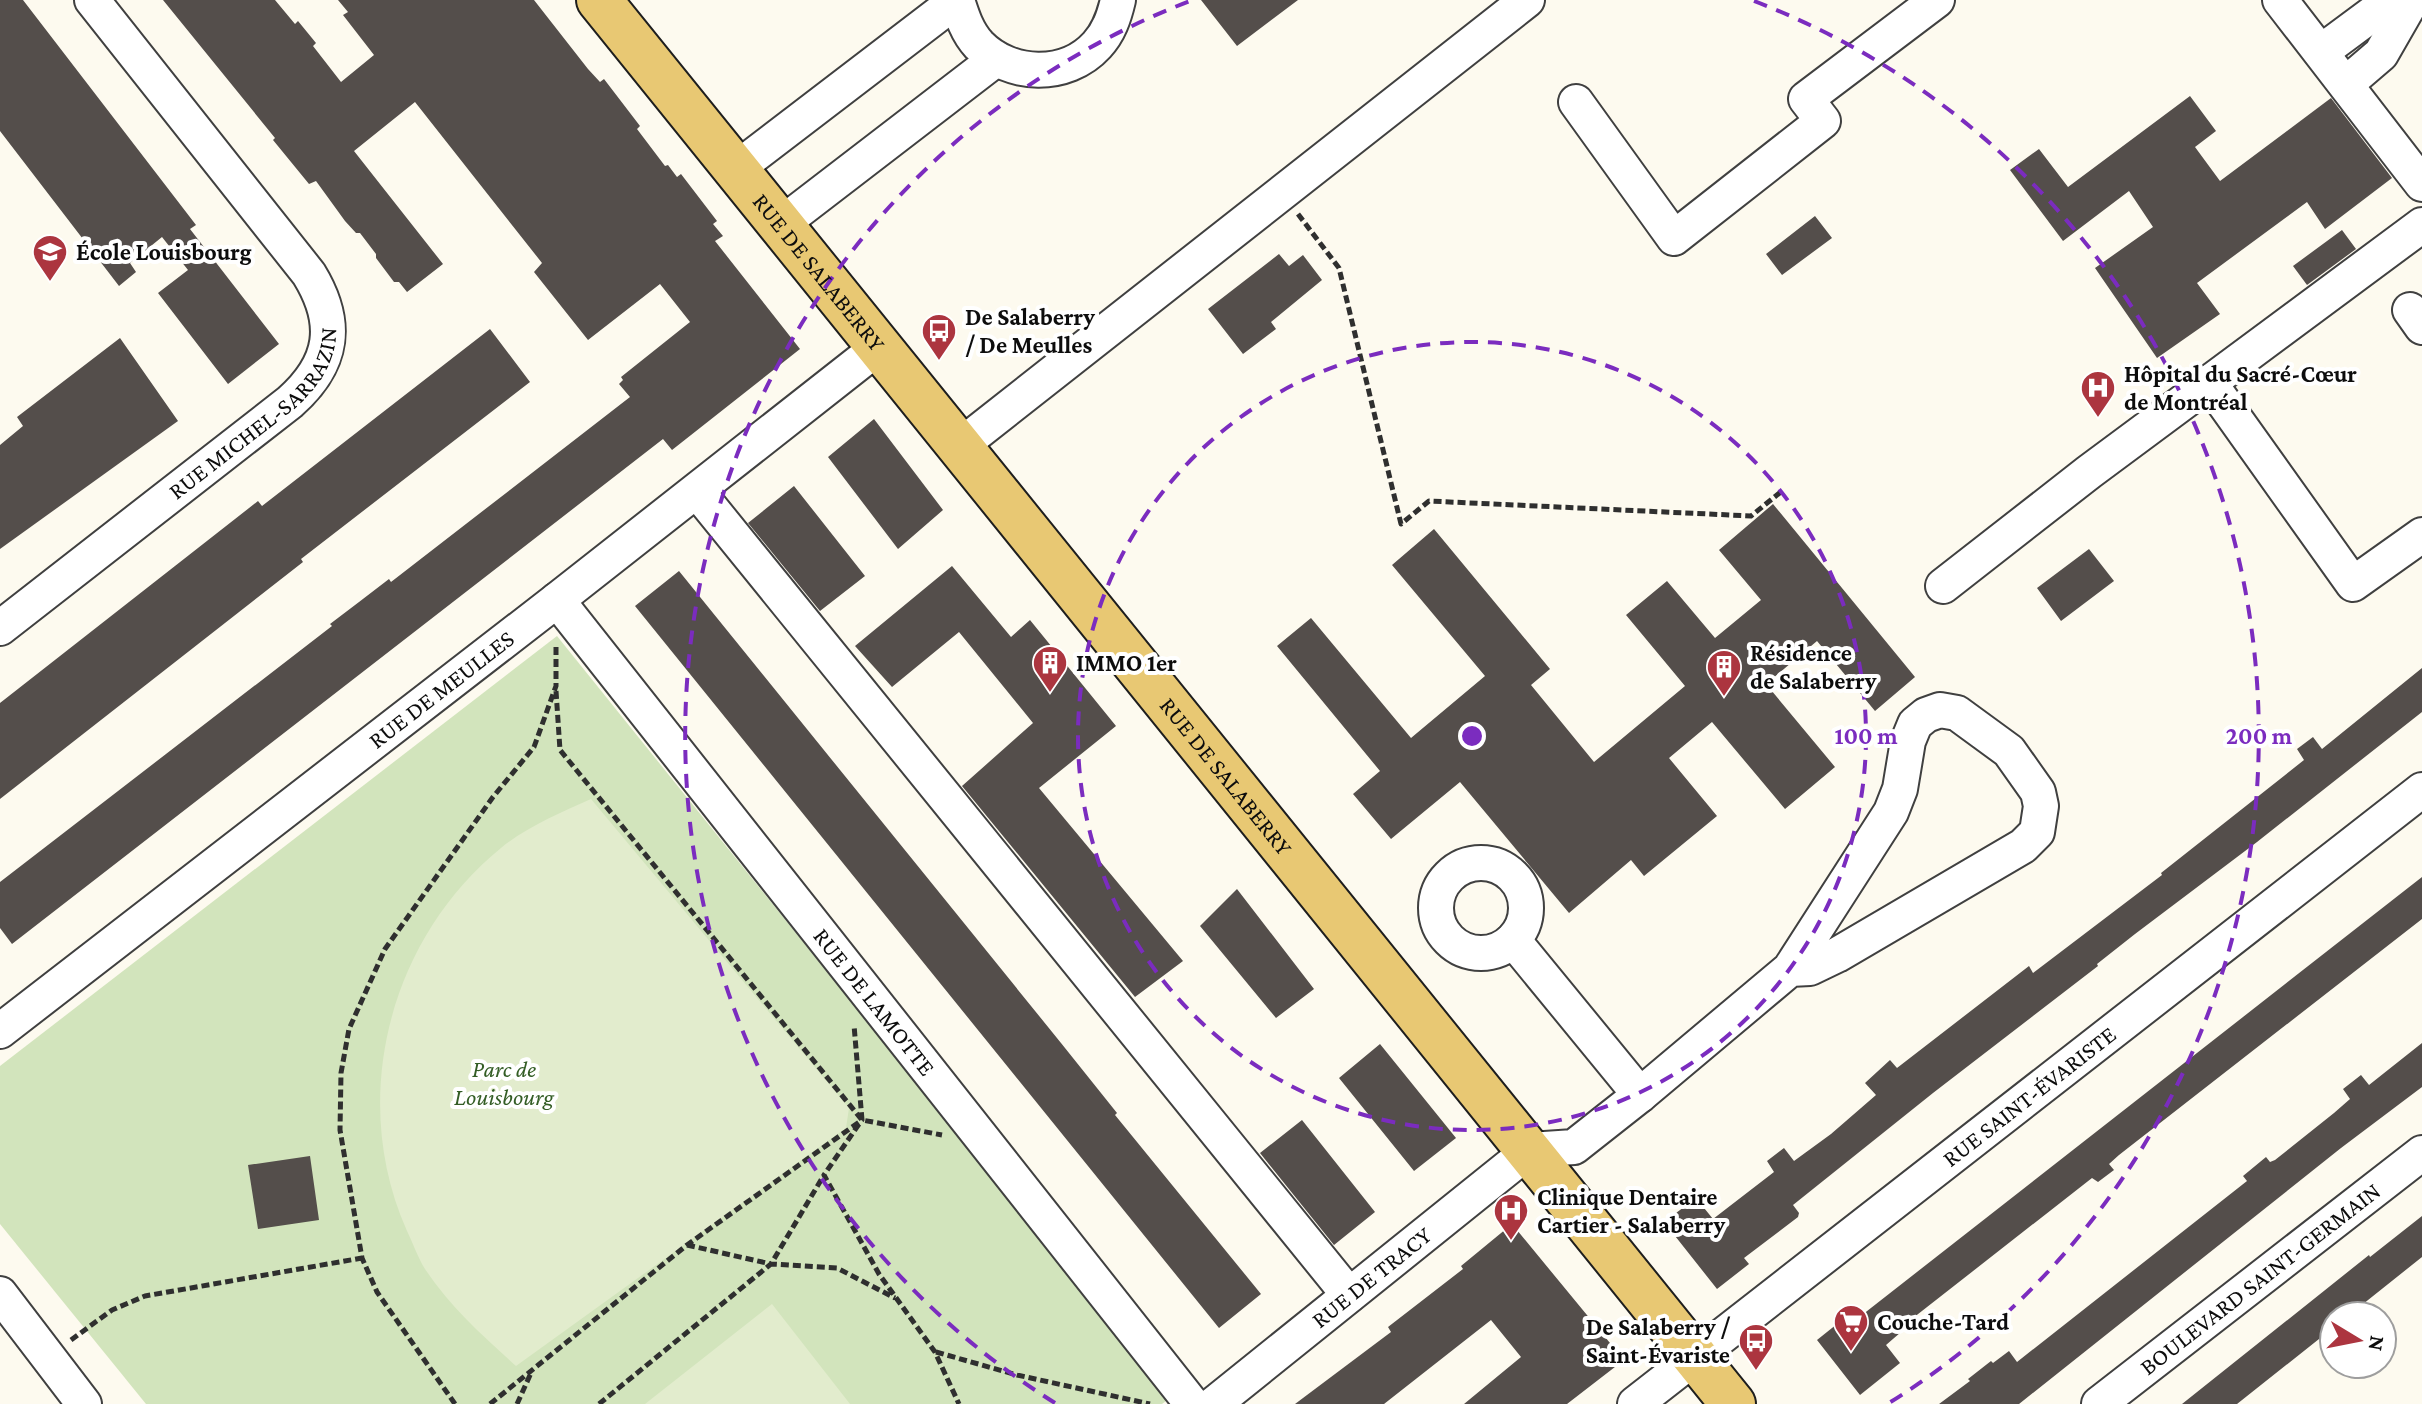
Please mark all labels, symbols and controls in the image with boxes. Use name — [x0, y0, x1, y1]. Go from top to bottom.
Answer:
street label: RUE DE SALABERRY — [748, 188, 891, 357]
school or university icon: École Louisbourg — [31, 233, 69, 283]
place label: École Louisbourg — [76, 238, 252, 265]
place label: De Salaberry / De Meulles — [965, 303, 1095, 358]
bus stop icon: De Salaberry / De Meulles — [920, 312, 958, 362]
street label: RUE MICHEL-SARRAZIN — [163, 327, 341, 504]
place label: Hôpital du Sacré-Cœur de Montréal — [2124, 360, 2357, 415]
hospital icon: Hôpital du Sacré-Cœur de Montréal — [2079, 369, 2117, 419]
street label: RUE DE MEULLES — [363, 625, 519, 754]
place label: Résidence de Salaberry — [1750, 639, 1877, 694]
building icon: IMMO 1er — [1031, 644, 1069, 694]
building icon: Résidence de Salaberry — [1705, 648, 1743, 698]
place label: IMMO 1er — [1076, 649, 1177, 676]
street label: RUE DE SALABERRY — [1155, 692, 1298, 861]
centre of rings — [1458, 722, 1486, 750]
text: 100 m — [1834, 722, 1898, 749]
text: 200 m — [2226, 722, 2293, 749]
street label: RUE DE LAMOTTE — [808, 922, 941, 1081]
street label: RUE SAINT-ÉVARISTE — [1937, 1020, 2121, 1172]
park label: Parc de Louisbourg — [454, 1055, 555, 1110]
street label: BOULEVARD SAINT-GERMAIN — [2135, 1176, 2387, 1382]
place label: Clinique Dentaire Cartier - Salaberry — [1537, 1183, 1726, 1238]
hospital icon: Clinique Dentaire Cartier - Salaberry — [1492, 1192, 1530, 1242]
street label: RUE DE TRACY — [1306, 1221, 1437, 1333]
north arrow — [2318, 1300, 2398, 1380]
supermarket icon: Couche-Tard — [1832, 1303, 1870, 1353]
place label: Couche-Tard — [1877, 1308, 2009, 1335]
place label: De Salaberry / Saint-Évariste — [1586, 1313, 1730, 1368]
bus stop icon: De Salaberry / Saint-Évariste — [1737, 1322, 1775, 1372]

